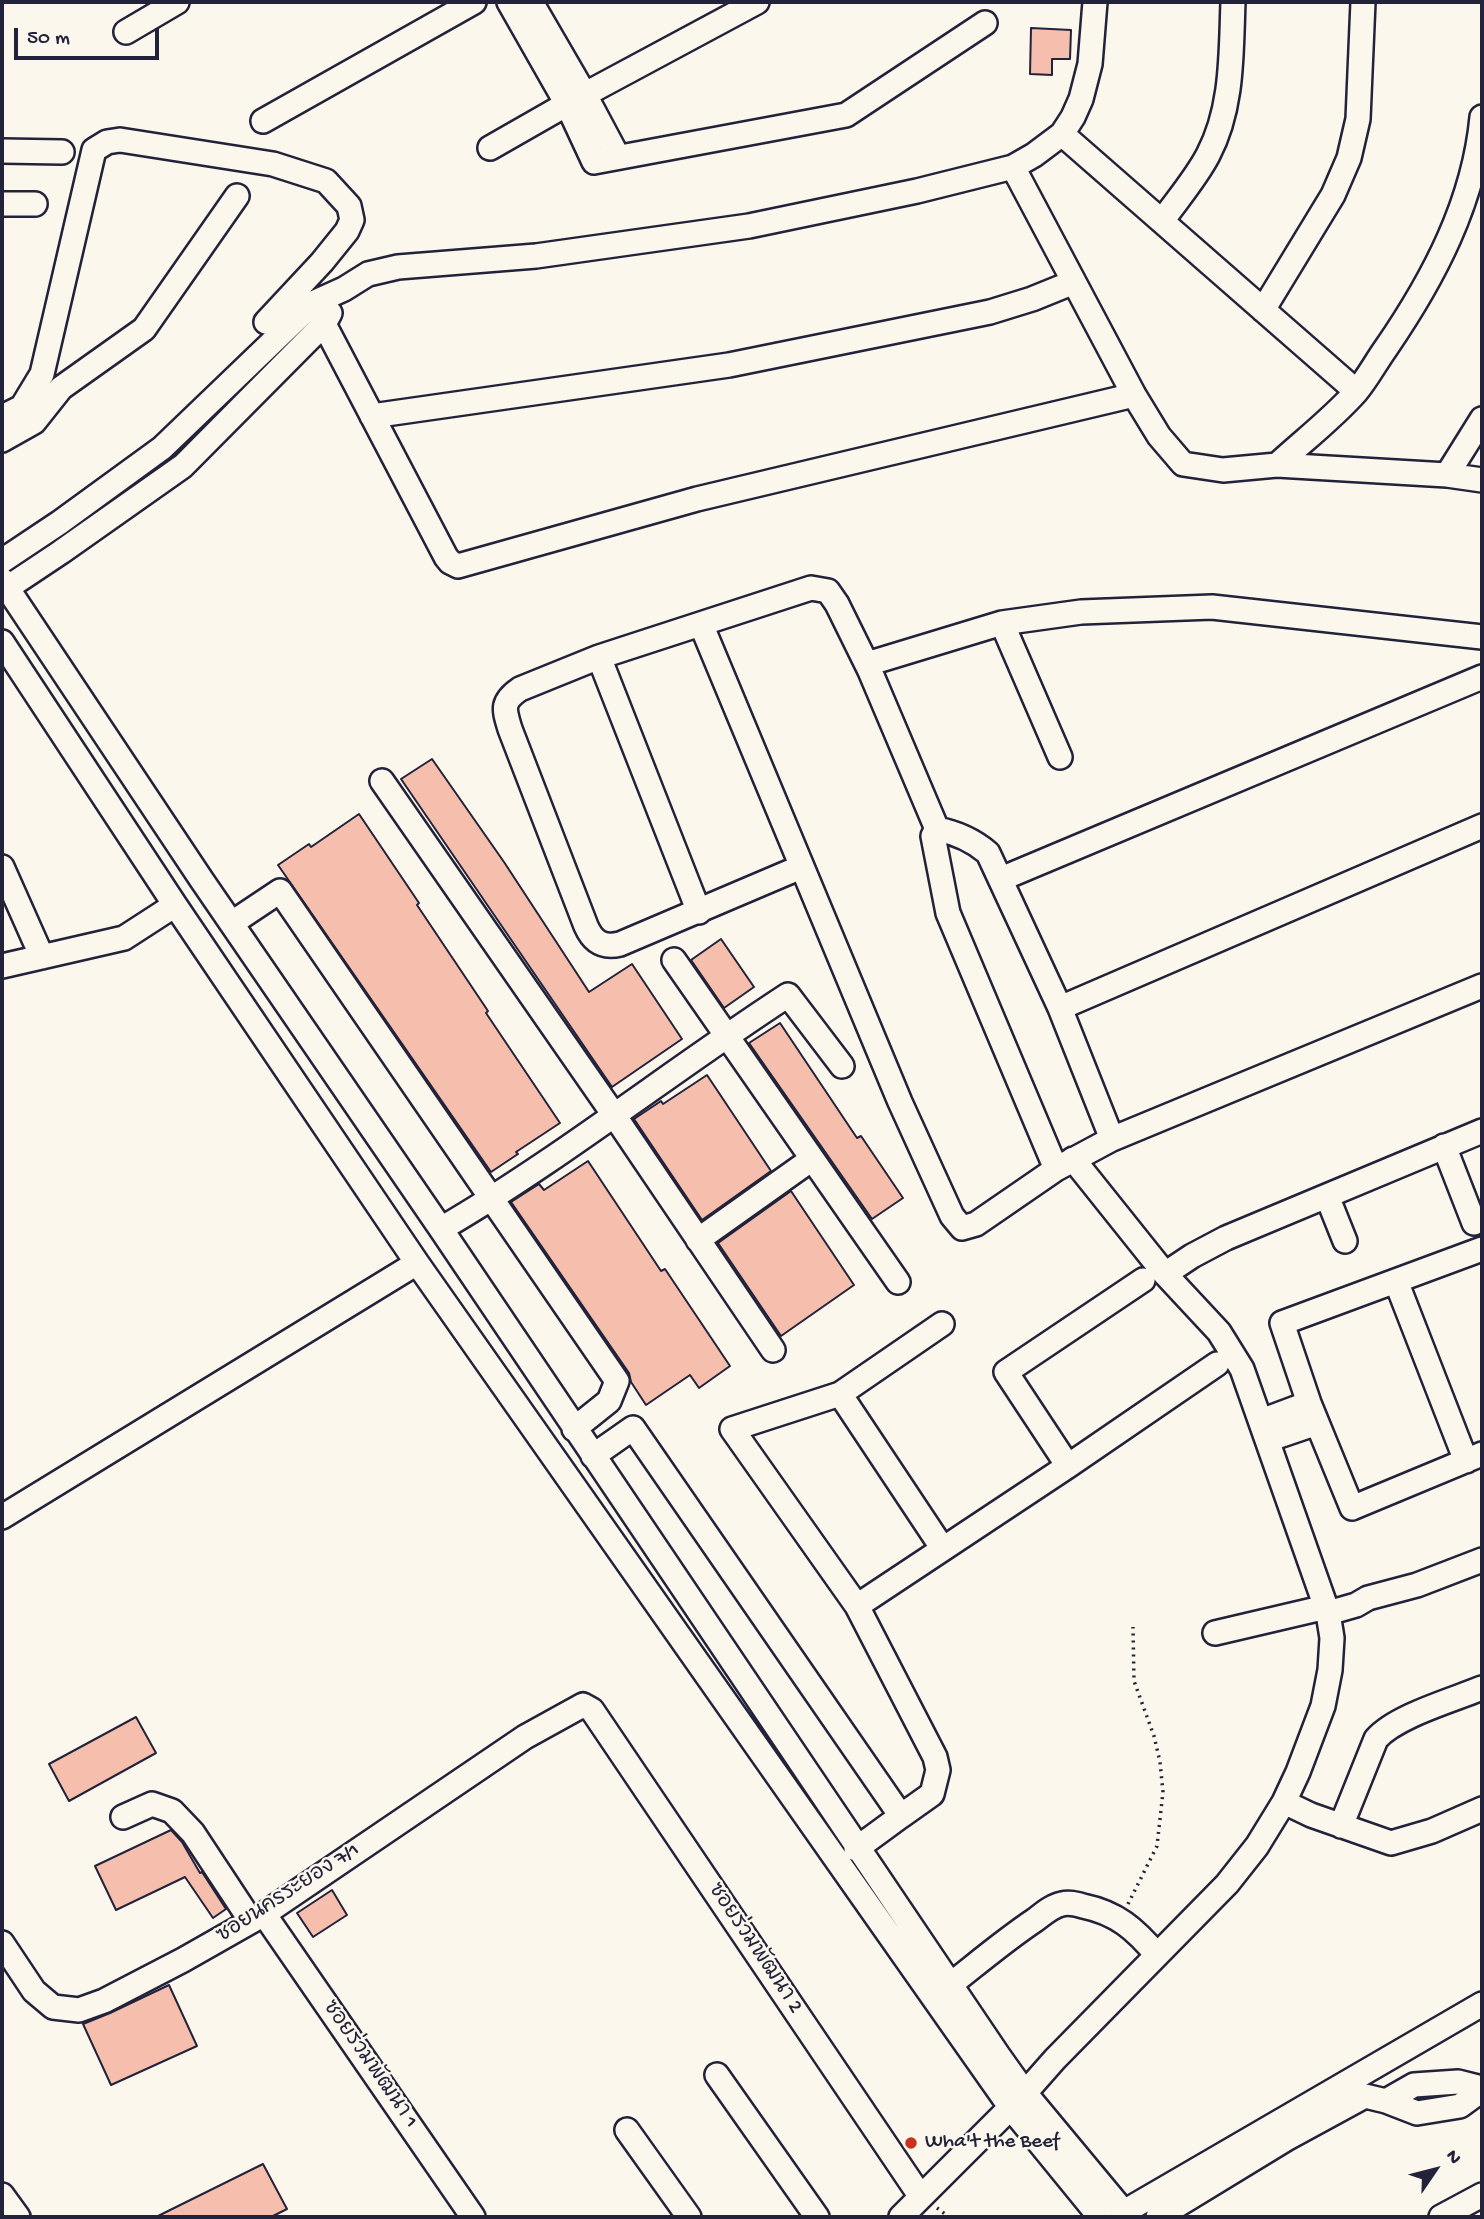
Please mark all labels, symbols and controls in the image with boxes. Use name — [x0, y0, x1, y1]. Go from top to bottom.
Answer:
scale bar — [18, 14, 163, 58]
text: 50 m — [27, 27, 70, 52]
street label: ซอยนครระยอง 7/1 — [213, 1839, 365, 1949]
street label: ซอยร่วมพัฒนา 2 — [701, 1879, 807, 2019]
street label: ซอยร่วมพัฒนา 1 — [316, 1996, 422, 2134]
place label: Wha't the Beef — [925, 2130, 1059, 2156]
marker: Wha't the Beef — [903, 2135, 919, 2151]
north arrow — [1400, 2135, 1470, 2205]
text: N — [1440, 2146, 1466, 2169]

